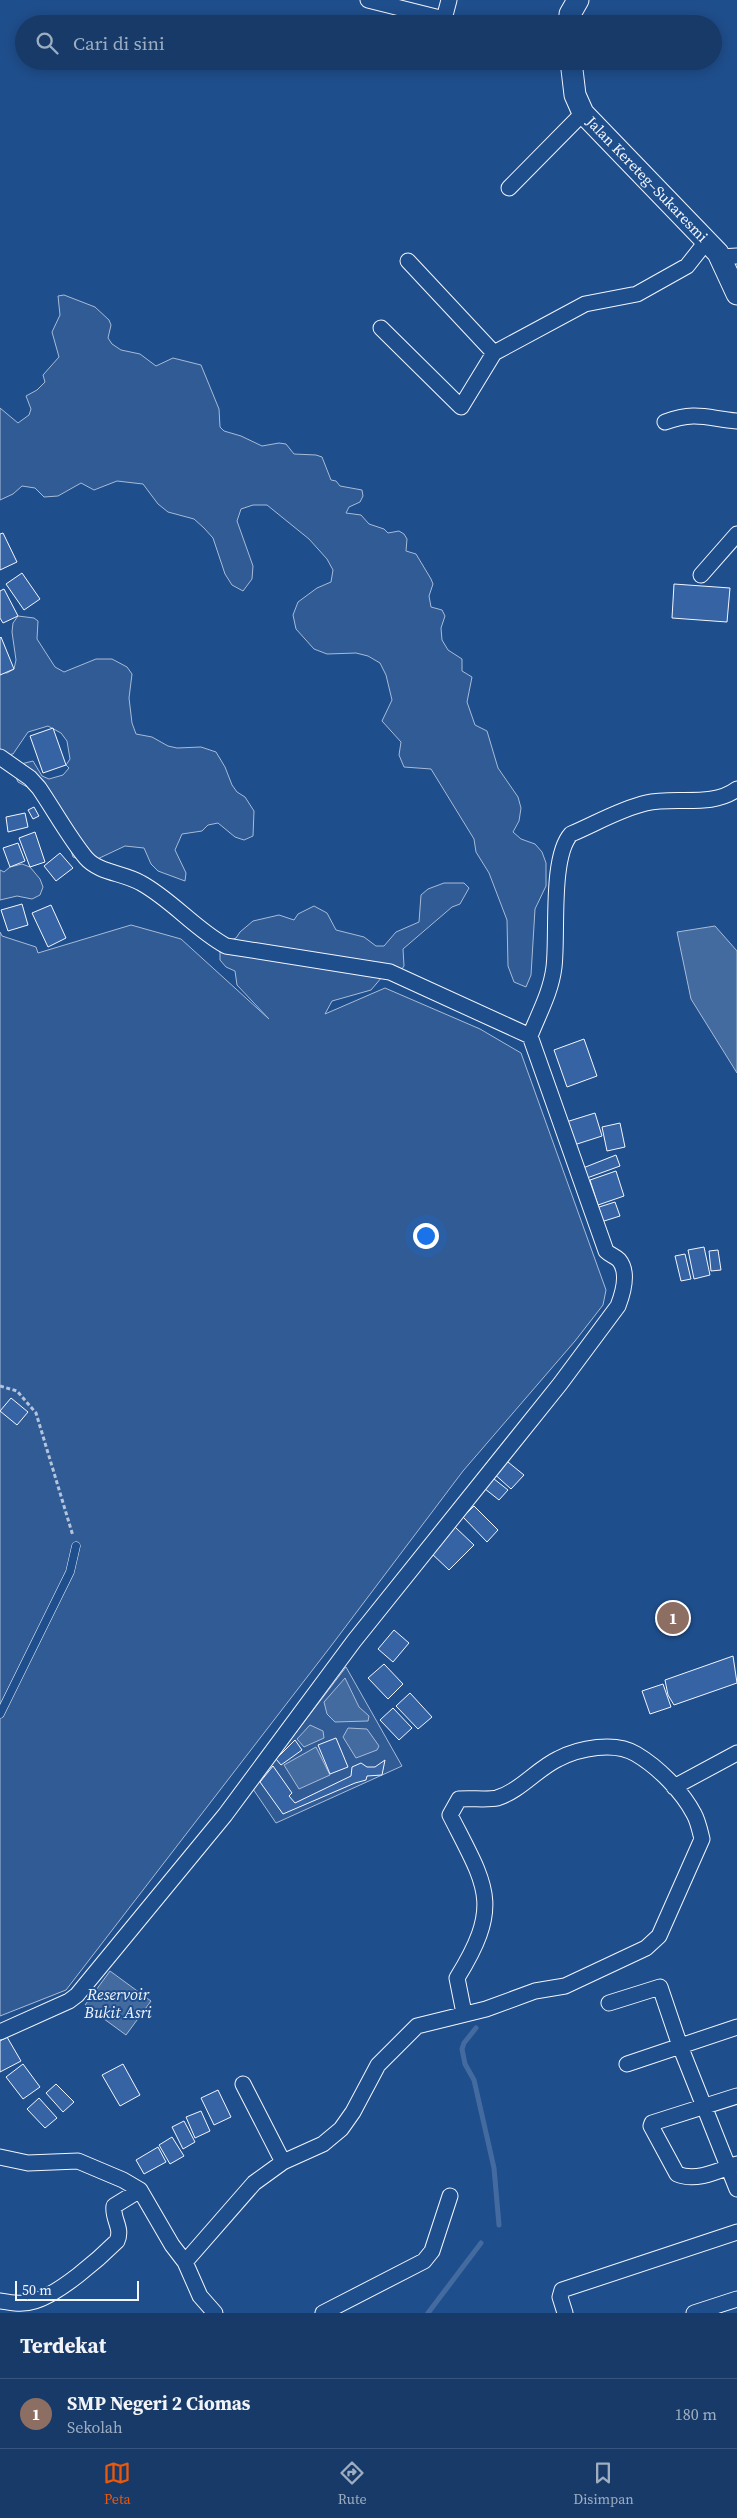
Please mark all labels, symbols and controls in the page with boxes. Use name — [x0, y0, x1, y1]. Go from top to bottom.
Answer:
search box — [15, 15, 722, 70]
icon: search — [33, 29, 61, 57]
text: Cari di sini — [73, 30, 165, 56]
street label: Jalan Kereteg–Sukaresmi — [581, 111, 713, 246]
your location — [413, 1223, 439, 1249]
pin: 1 — [657, 1599, 689, 1637]
water label: Reservoir Bukit Asri — [83, 1983, 152, 2023]
scale bar — [15, 2278, 139, 2301]
text: 50 m — [22, 2280, 52, 2300]
text: Terdekat — [20, 2331, 106, 2360]
text: SMP Negeri 2 Ciomas — [67, 2390, 250, 2416]
text: 1 — [32, 2403, 40, 2425]
text: 180 m — [675, 2403, 717, 2425]
text: Sekolah — [67, 2416, 123, 2438]
tab: Peta — [103, 2459, 131, 2509]
tab: Rute — [338, 2459, 367, 2509]
tab: Disimpan — [573, 2459, 634, 2509]

